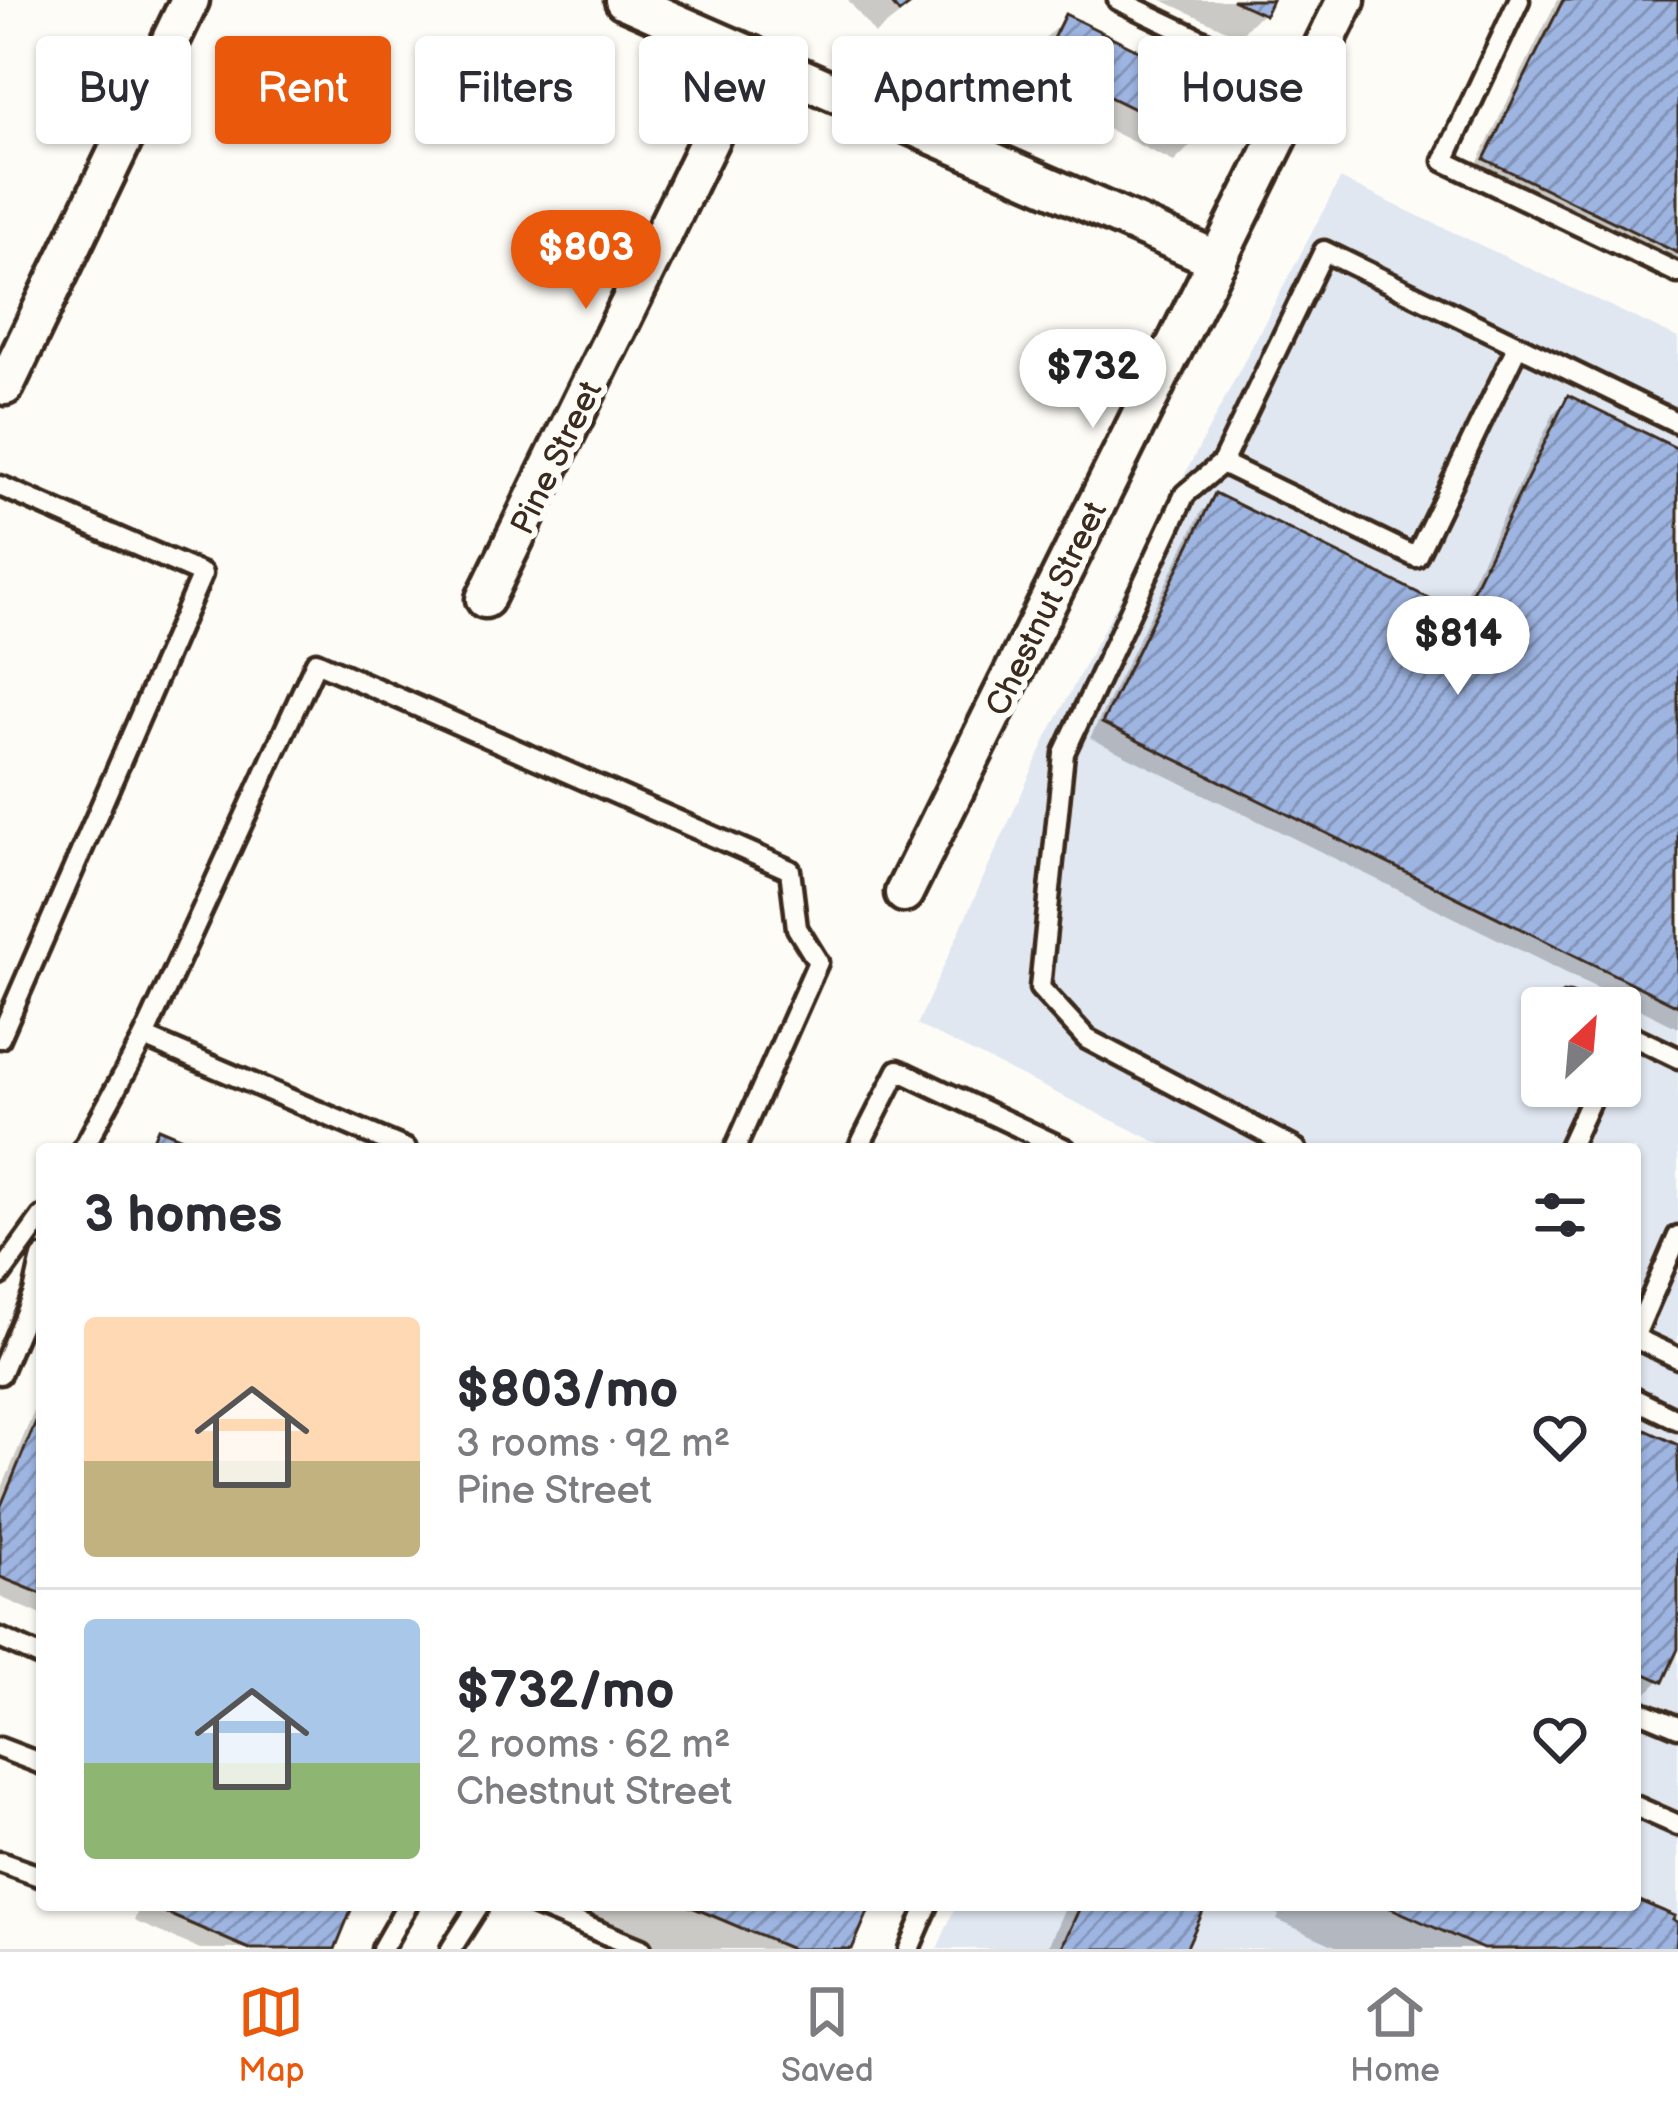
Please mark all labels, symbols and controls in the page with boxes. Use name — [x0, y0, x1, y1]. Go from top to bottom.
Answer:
chip: Buy — [36, 36, 191, 144]
chip: Rent — [215, 36, 391, 144]
chip: Filters — [415, 36, 615, 144]
chip: New — [639, 36, 808, 144]
chip: Apartment — [832, 36, 1114, 144]
chip: House — [1138, 36, 1346, 144]
pin: $803 — [515, 210, 657, 312]
text: $803 — [538, 225, 634, 272]
pin: $732 — [1022, 329, 1164, 431]
text: $732 — [1046, 344, 1140, 391]
street label: Pine Street — [503, 375, 611, 541]
street label: Chestnut Street — [978, 495, 1116, 723]
pin: $814 — [1387, 596, 1529, 698]
text: $814 — [1414, 611, 1502, 658]
north arrow — [1521, 987, 1641, 1107]
map controls — [1521, 987, 1641, 1107]
icon: filters — [1527, 1182, 1593, 1248]
text: 3 homes — [84, 1185, 282, 1246]
text: $803/mo — [456, 1360, 678, 1421]
icon: home — [180, 1365, 324, 1509]
icon: heart — [1527, 1404, 1593, 1470]
text: 3 rooms · 92 m² — [456, 1421, 730, 1468]
text: Pine Street — [456, 1468, 652, 1515]
text: $732/mo — [456, 1661, 675, 1722]
icon: home — [180, 1667, 324, 1811]
icon: heart — [1527, 1706, 1593, 1772]
text: 2 rooms · 62 m² — [456, 1722, 731, 1769]
text: Chestnut Street — [456, 1769, 732, 1816]
tab: Map — [238, 1979, 305, 2091]
tab: Saved — [781, 1979, 874, 2091]
tab: Home — [1350, 1979, 1440, 2091]

